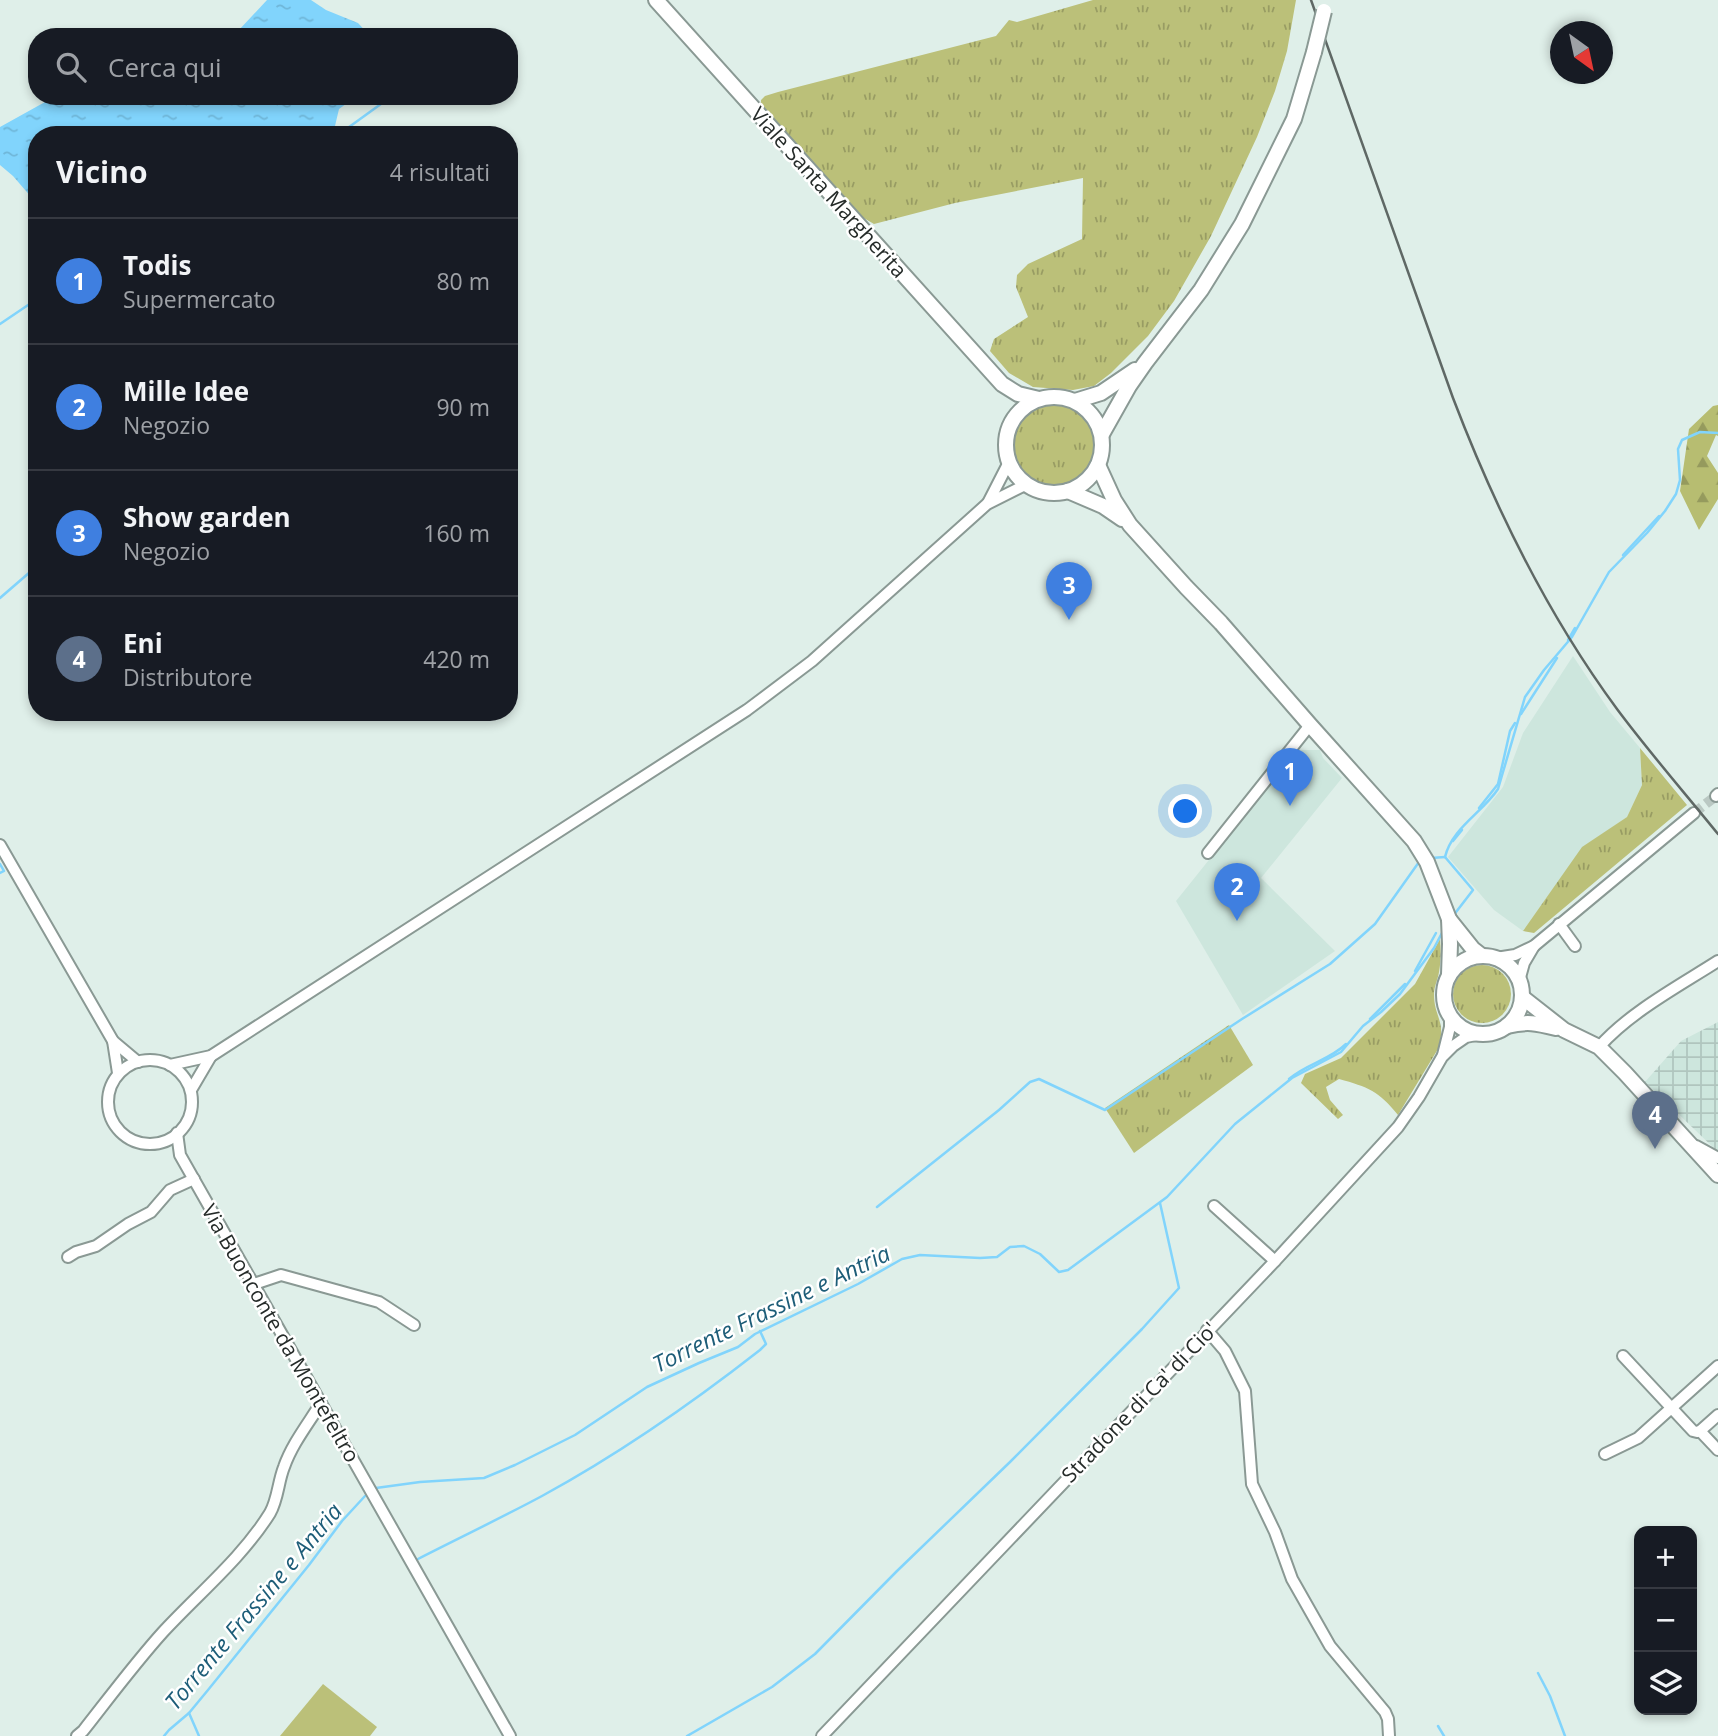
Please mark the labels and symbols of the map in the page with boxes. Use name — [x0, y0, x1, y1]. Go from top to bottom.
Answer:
north arrow — [1550, 21, 1613, 84]
street label: Viale Santa Margherita — [745, 101, 913, 283]
pin: 3 — [1046, 562, 1092, 620]
pin: 1 — [1267, 748, 1313, 806]
your location — [1168, 794, 1202, 828]
pin: 2 — [1214, 863, 1260, 921]
pin: 4 — [1632, 1091, 1678, 1149]
street label: Via Buonconte da Montefeltro — [195, 1199, 367, 1467]
water label: Torrente Frassine e Antria — [647, 1236, 895, 1380]
street label: Stradone di Ca' di Cio' — [1055, 1316, 1223, 1488]
water label: Torrente Frassine e Antria — [157, 1496, 349, 1716]

